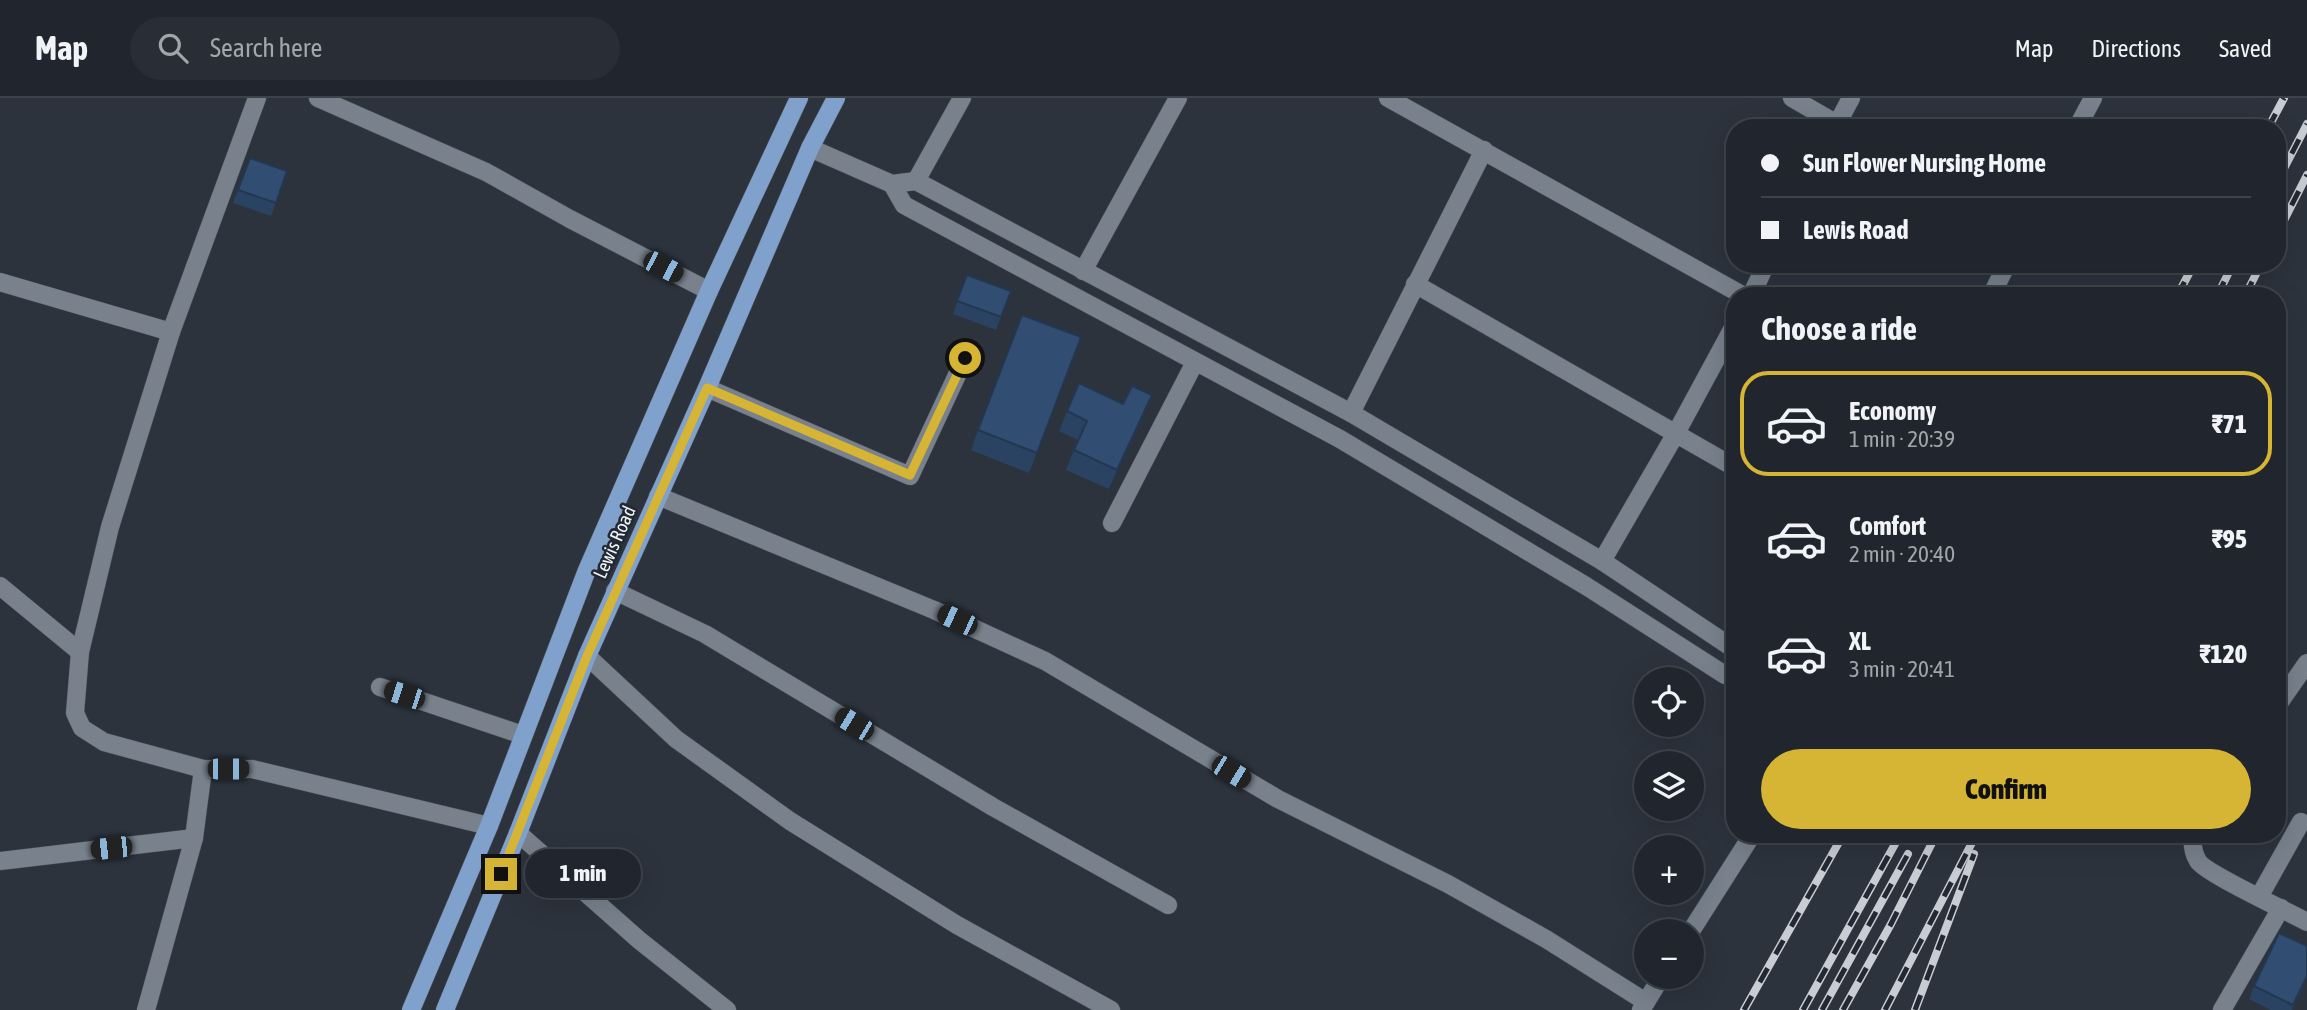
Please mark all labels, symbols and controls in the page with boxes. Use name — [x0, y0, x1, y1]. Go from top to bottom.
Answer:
search box — [130, 17, 620, 80]
text: Map — [35, 29, 88, 67]
icon: search — [154, 29, 192, 67]
text: Search here — [210, 33, 322, 63]
text: Map — [2015, 35, 2053, 62]
text: Directions — [2091, 35, 2181, 62]
text: Saved — [2219, 35, 2272, 62]
text: Sun Flower Nursing Home — [1803, 148, 2046, 178]
text: Lewis Road — [1803, 215, 1908, 245]
car — [640, 248, 687, 286]
text: Choose a ride — [1761, 310, 1917, 347]
route start — [949, 342, 981, 374]
icon: car — [1765, 392, 1828, 455]
text: Economy — [1849, 396, 1936, 426]
text: ₹71 — [2211, 409, 2247, 439]
text: 1 min · 20:39 — [1849, 426, 1955, 452]
street label: Lewis Road — [588, 502, 640, 582]
icon: car — [1765, 507, 1828, 570]
text: Comfort — [1849, 511, 1926, 541]
text: ₹95 — [2211, 524, 2247, 554]
text: 2 min · 20:40 — [1849, 541, 1955, 567]
car — [934, 602, 981, 638]
icon: car — [1765, 622, 1828, 685]
text: XL — [1849, 626, 1871, 656]
text: ₹120 — [2199, 639, 2247, 669]
text: 3 min · 20:41 — [1849, 656, 1955, 682]
map controls — [1634, 667, 1704, 989]
button: locate — [1634, 667, 1704, 737]
car — [381, 679, 428, 711]
car — [831, 704, 878, 744]
button: Confirm — [1761, 749, 2251, 829]
button: layers — [1634, 751, 1704, 821]
car — [1208, 752, 1255, 792]
car — [208, 759, 250, 780]
car — [90, 835, 133, 861]
button: + — [1634, 835, 1704, 905]
callout: 1 min — [526, 850, 641, 898]
route end — [485, 858, 517, 890]
text: 1 min — [560, 860, 606, 886]
button: − — [1634, 919, 1704, 989]

